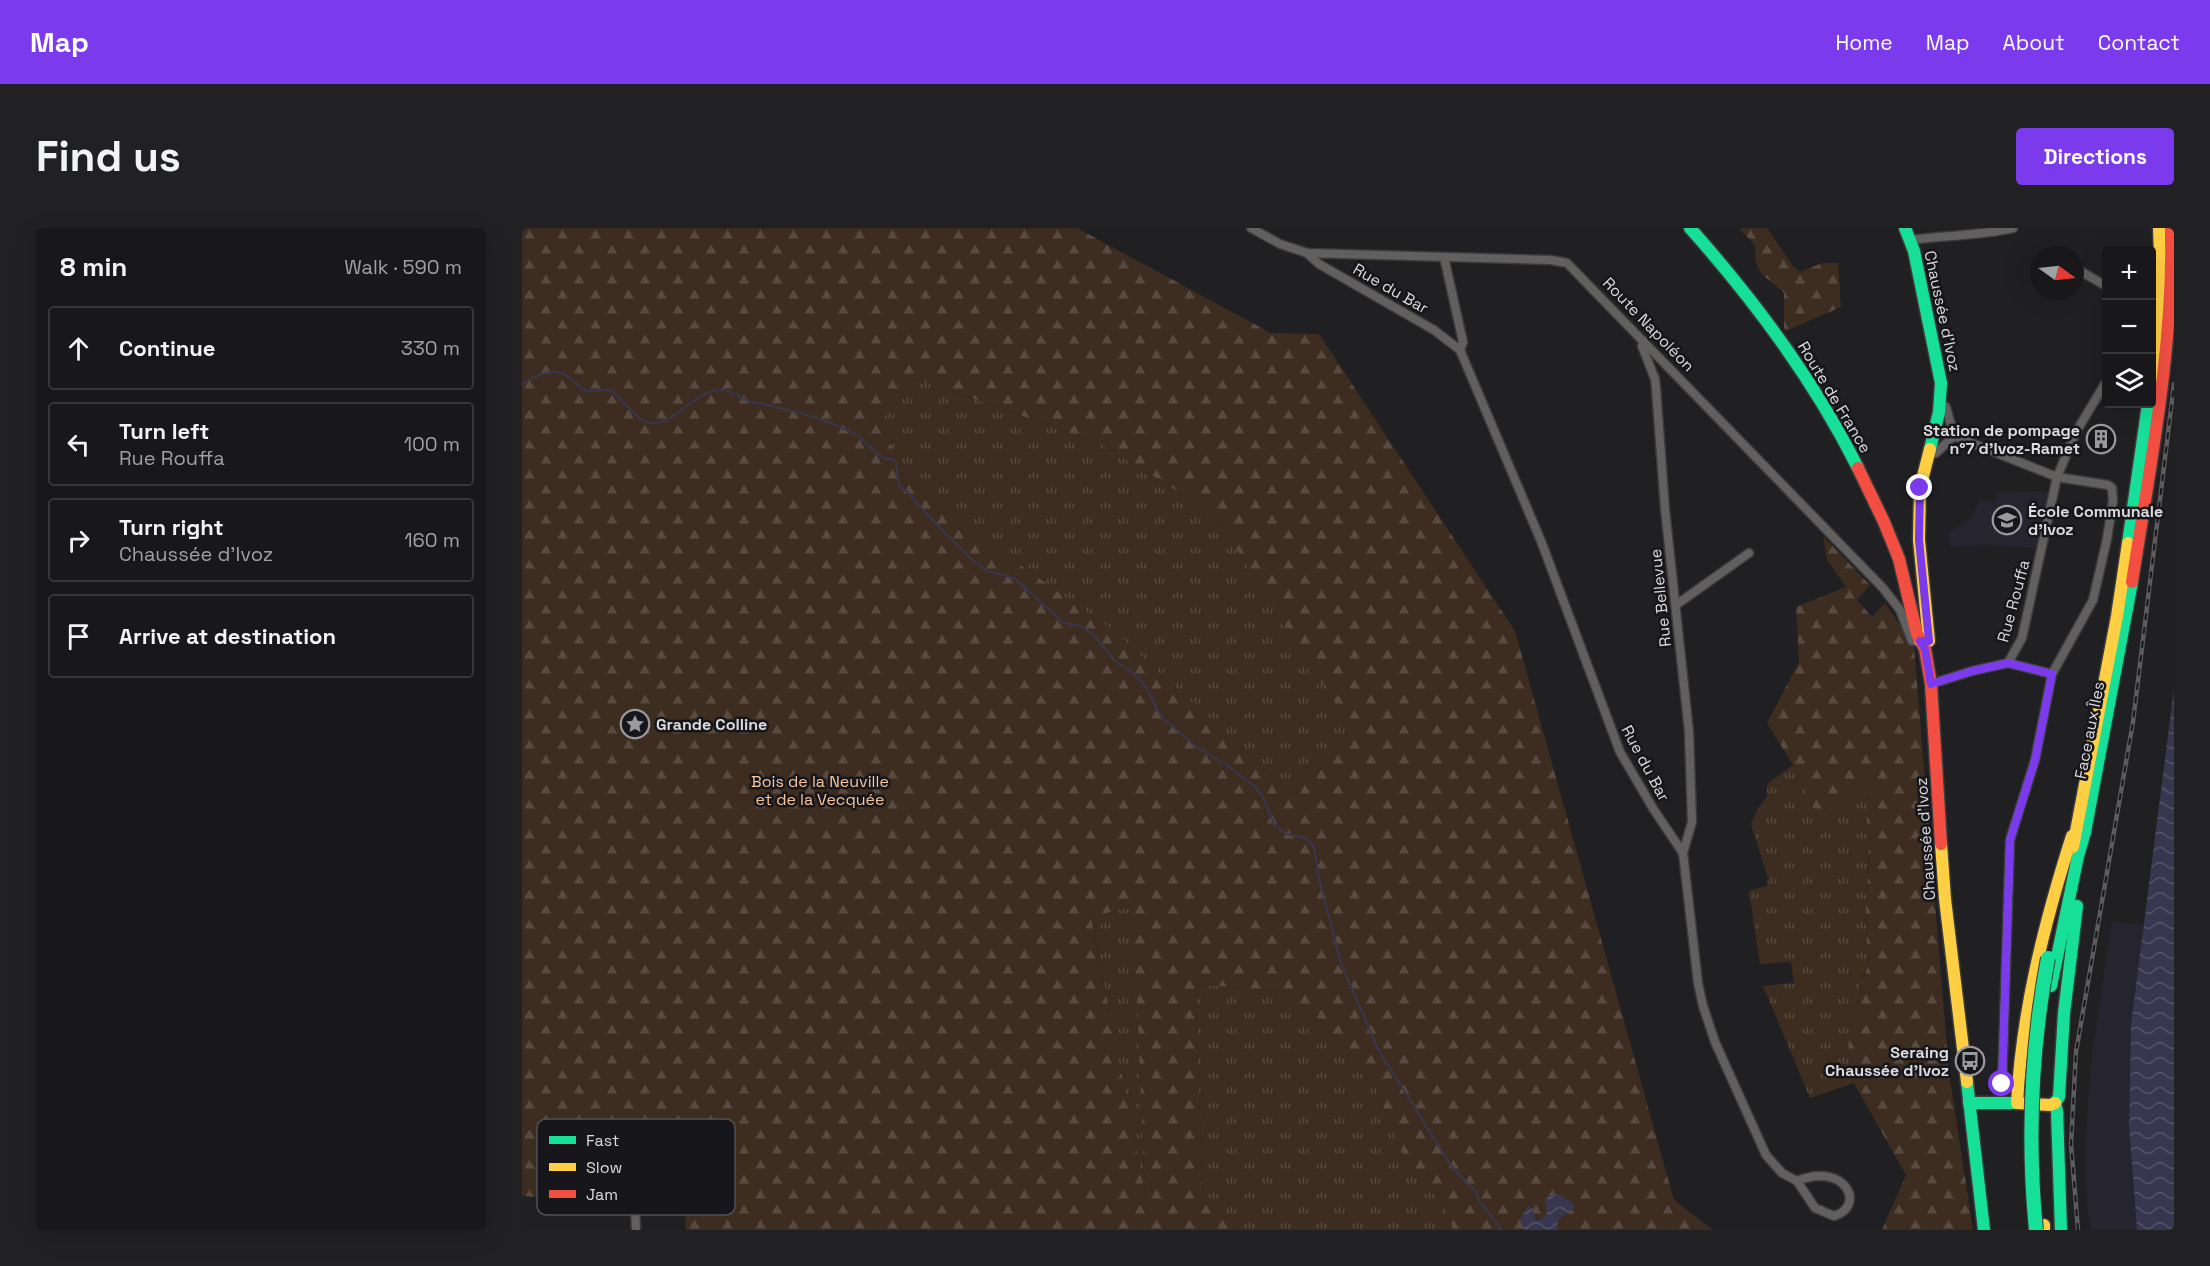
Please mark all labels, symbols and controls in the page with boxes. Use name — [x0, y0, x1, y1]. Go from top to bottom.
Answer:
text: Map — [30, 24, 89, 60]
text: Home — [1835, 29, 1893, 56]
text: Map — [1926, 29, 1970, 56]
text: About — [2003, 29, 2065, 56]
text: Contact — [2098, 29, 2180, 56]
button: Directions — [2016, 128, 2174, 185]
text: Find us — [36, 130, 181, 183]
north arrow — [2030, 246, 2084, 300]
map controls — [2102, 246, 2156, 408]
button: + — [2102, 246, 2156, 300]
street label: Chaussée d'Ivoz — [1919, 249, 1966, 374]
text: 8 min — [60, 250, 127, 284]
text: Walk · 590 m — [344, 254, 462, 280]
street label: Rue du Bar — [1349, 258, 1432, 318]
street label: Route Napoléon — [1598, 273, 1699, 376]
button: − — [2102, 300, 2156, 354]
icon: ahead — [62, 332, 95, 365]
text: Continue — [119, 334, 215, 362]
text: 330 m — [401, 335, 460, 361]
street label: Route de France — [1793, 338, 1876, 457]
button: layers — [2102, 354, 2156, 408]
text: Turn left — [119, 417, 209, 445]
place label: Station de pompage n°7 d'Ivoz-Ramet — [1923, 420, 2080, 459]
building icon: Station de pompage n°7 d'Ivoz-Ramet — [2085, 423, 2117, 455]
icon: left — [62, 428, 95, 461]
text: 100 m — [404, 431, 460, 457]
text: Rue Rouffa — [119, 445, 225, 471]
route end — [1906, 474, 1932, 500]
place label: École Communale d'Ivoz — [2028, 501, 2163, 540]
school or university icon: École Communale d'Ivoz — [1991, 504, 2023, 536]
text: Turn right — [119, 513, 224, 541]
icon: right — [62, 524, 95, 557]
text: 160 m — [404, 527, 460, 553]
text: Chaussée d'Ivoz — [119, 541, 273, 567]
street label: Rue Bellevue — [1645, 548, 1676, 648]
street label: Rue Rouffa — [1992, 558, 2035, 645]
icon: arrive — [62, 620, 95, 653]
text: Arrive at destination — [119, 622, 336, 650]
street label: Face aux Îles — [2070, 680, 2109, 781]
place icon: Grande Colline — [619, 708, 651, 740]
place label: Grande Colline — [656, 714, 767, 735]
street label: Rue du Bar — [1617, 721, 1674, 805]
park label: Bois de la Neuville et de la Vecquée — [751, 771, 889, 810]
street label: Chaussée d'Ivoz — [1911, 777, 1940, 901]
place label: Seraing Chaussée d'Ivoz — [1825, 1042, 1949, 1081]
bus stop icon: Seraing Chaussée d'Ivoz — [1954, 1045, 1986, 1077]
route start — [1988, 1070, 2014, 1096]
legend — [537, 1119, 735, 1215]
text: Fast — [586, 1130, 619, 1151]
text: Slow — [586, 1157, 622, 1178]
text: Jam — [586, 1184, 618, 1205]

